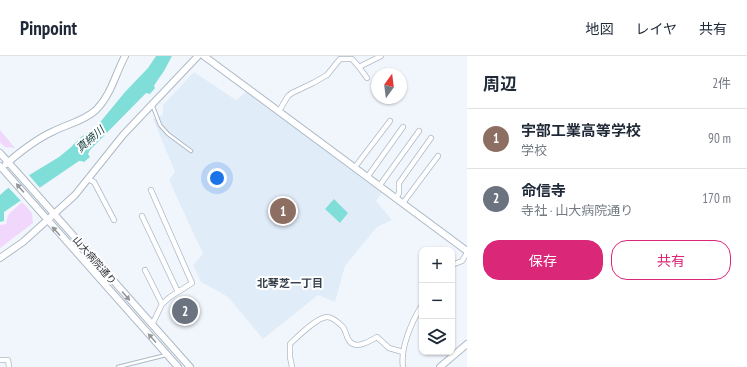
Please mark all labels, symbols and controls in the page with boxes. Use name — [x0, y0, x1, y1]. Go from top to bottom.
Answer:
text: Pinpoint — [20, 16, 77, 40]
text: 地図 — [585, 20, 613, 38]
text: レイヤ — [635, 20, 677, 38]
text: 共有 — [699, 20, 727, 38]
north arrow — [371, 68, 407, 104]
text: 周辺 — [483, 73, 517, 95]
text: 2件 — [712, 75, 731, 92]
text: 宇部工業高等学校 — [521, 121, 641, 140]
water label: 真締川 — [73, 122, 108, 155]
text: 1 — [493, 130, 499, 147]
text: 90 m — [708, 130, 731, 147]
text: 学校 — [521, 142, 547, 159]
your location — [207, 168, 227, 188]
text: 命信寺 — [521, 181, 566, 200]
one-way arrow — [15, 183, 24, 194]
text: 2 — [493, 190, 499, 207]
text: 170 m — [702, 190, 731, 207]
pin: 1 — [270, 196, 296, 226]
text: 寺社 · 山大病院通り — [521, 202, 633, 219]
one-way arrow — [52, 225, 61, 236]
street label: 山大病院通り — [70, 233, 119, 287]
button: 保存 — [483, 240, 603, 280]
button: 共有 — [611, 240, 731, 280]
map controls — [419, 247, 455, 355]
button: + — [419, 247, 455, 283]
district label: 北琴芝一丁目 — [257, 276, 323, 290]
button: − — [419, 283, 455, 319]
one-way arrow — [122, 291, 131, 301]
pin: 2 — [172, 296, 198, 326]
button: layers — [419, 319, 455, 355]
one-way arrow — [148, 333, 157, 343]

